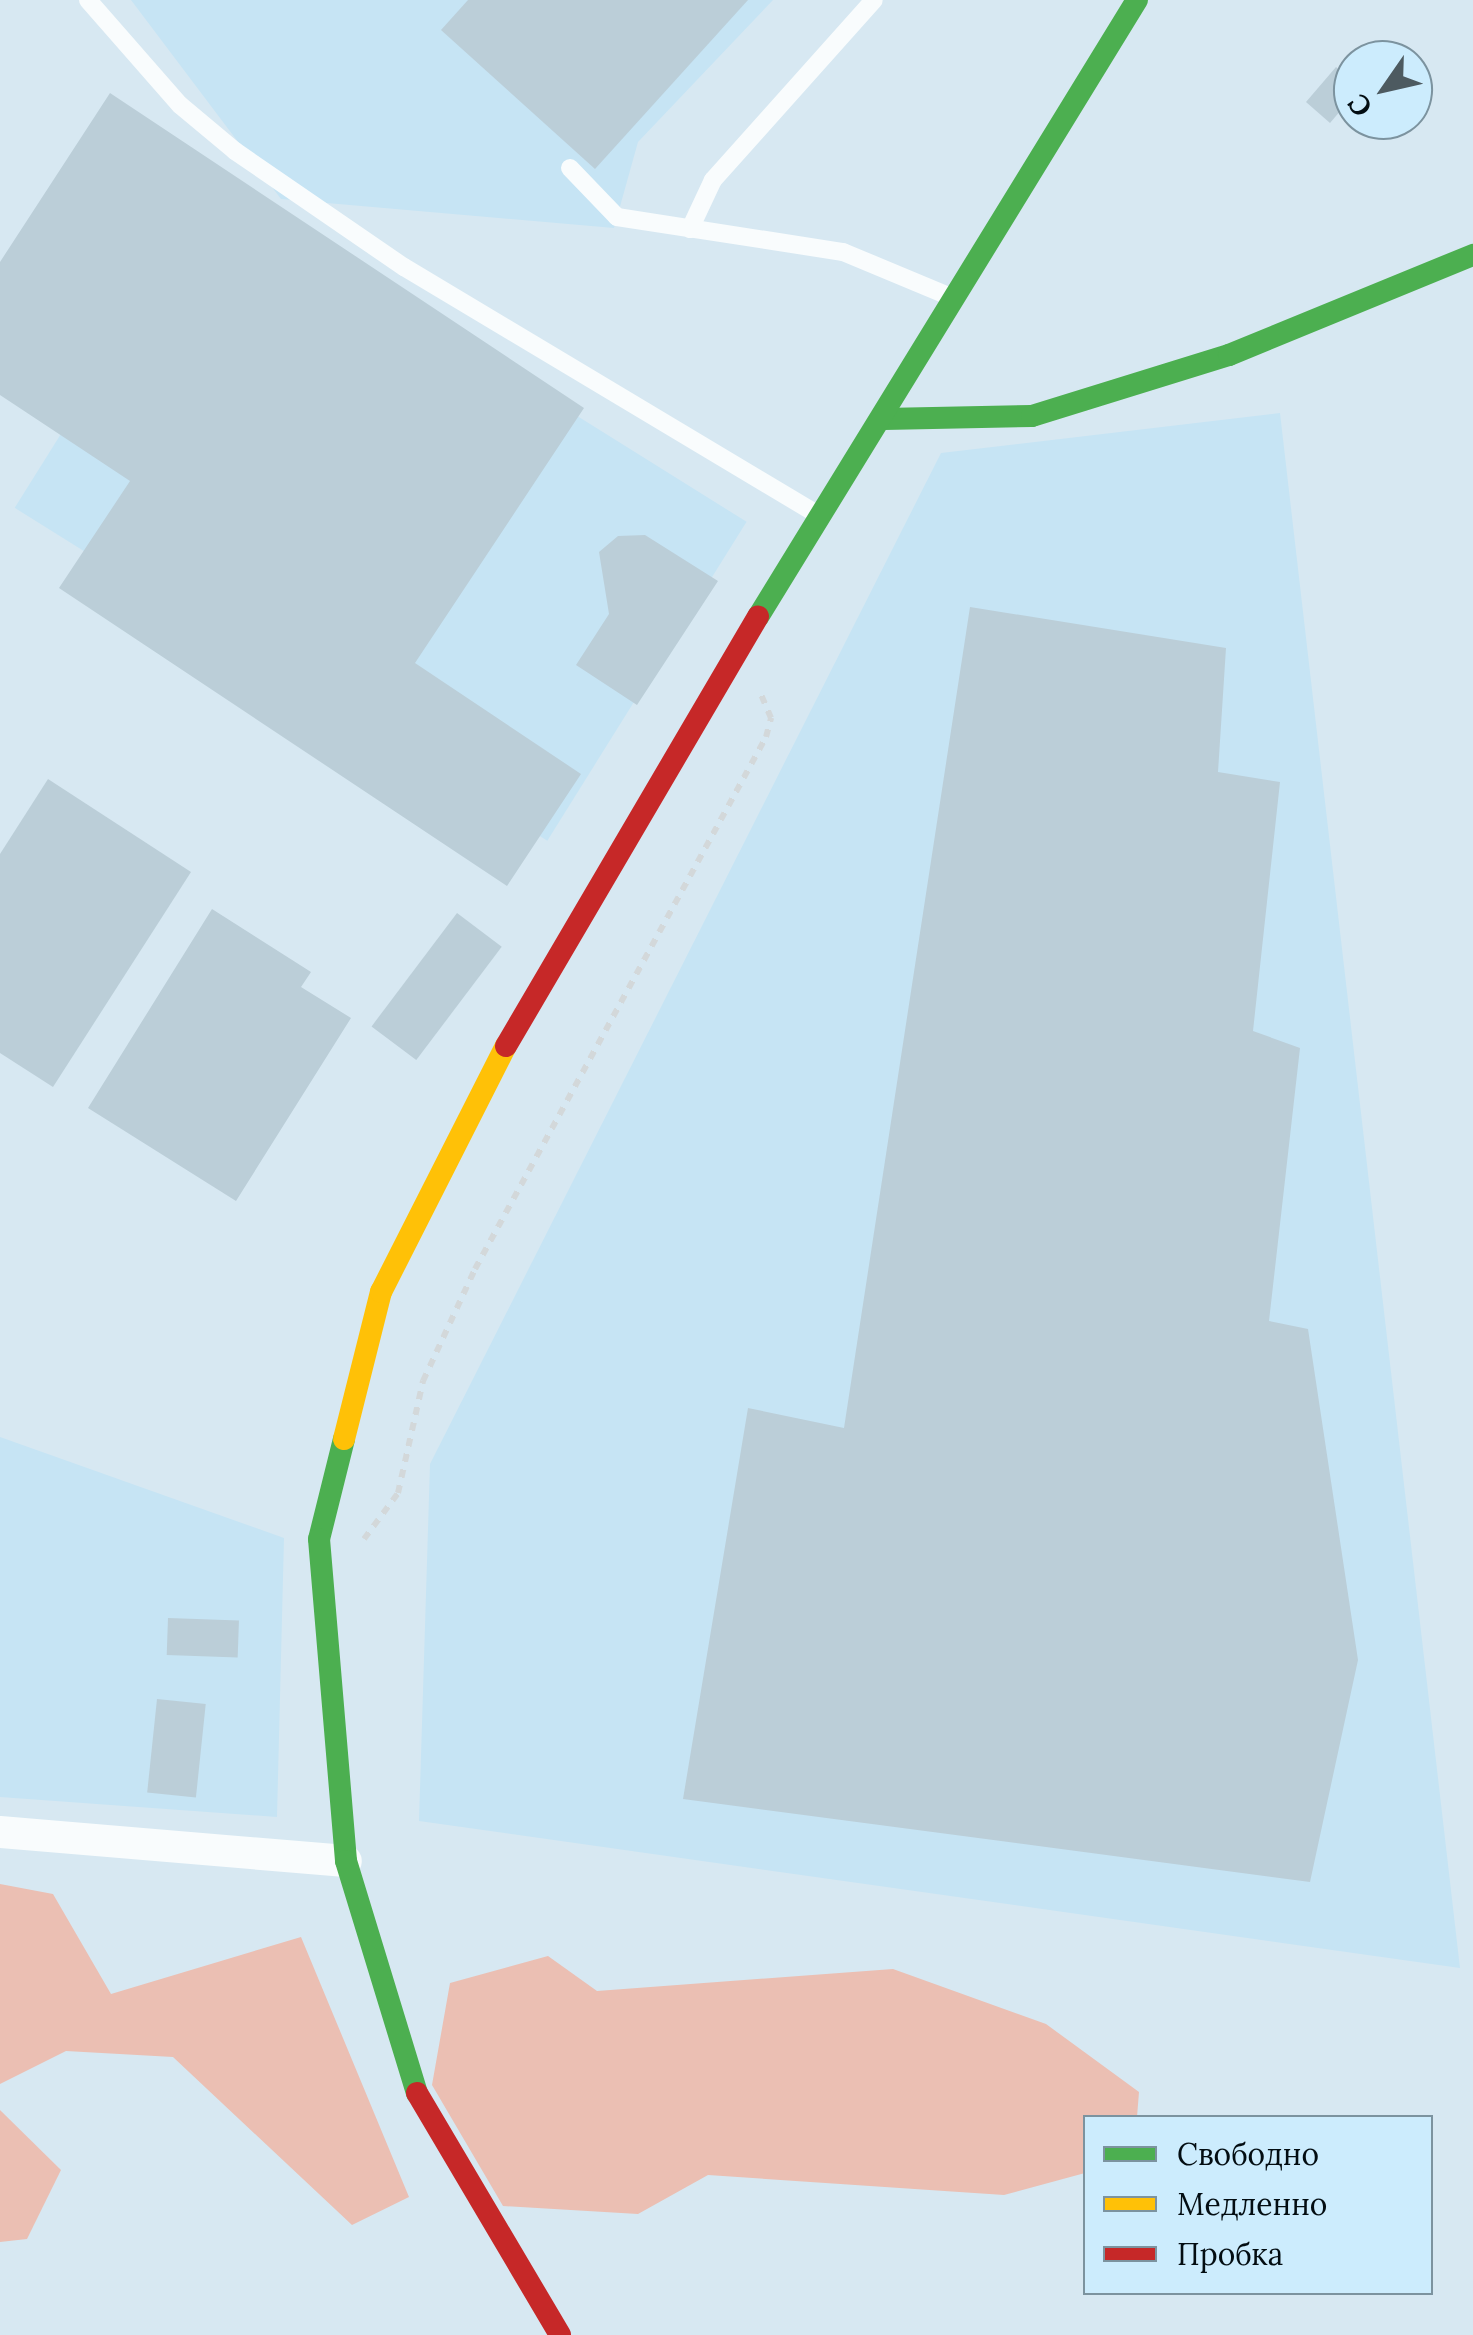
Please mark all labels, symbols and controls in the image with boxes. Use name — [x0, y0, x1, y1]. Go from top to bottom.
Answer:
north arrow — [1333, 40, 1433, 140]
text: С — [1339, 88, 1380, 124]
legend — [1083, 2115, 1433, 2295]
text: Свободно — [1177, 2135, 1319, 2173]
text: Медленно — [1177, 2185, 1327, 2223]
text: Пробка — [1177, 2235, 1283, 2273]

